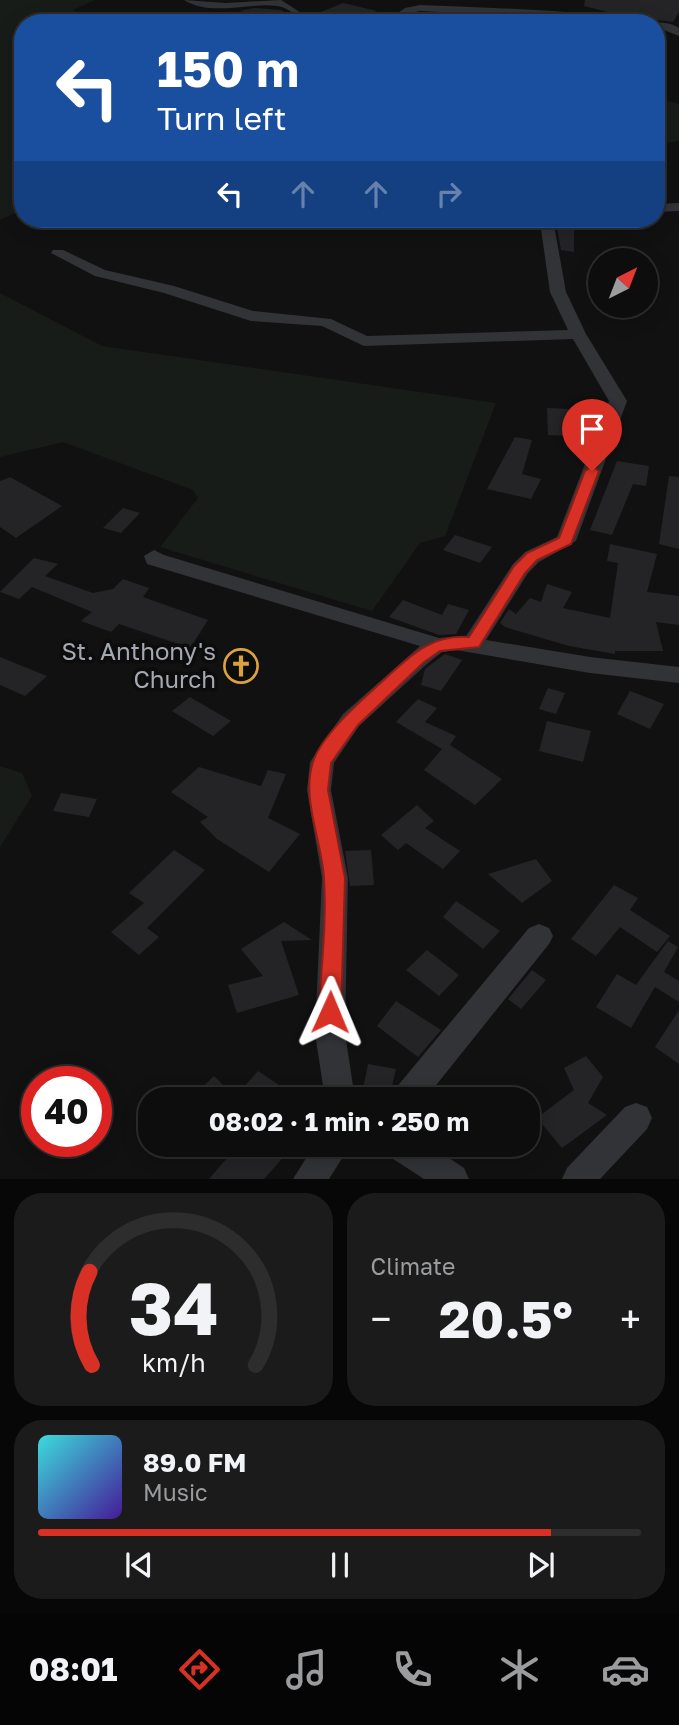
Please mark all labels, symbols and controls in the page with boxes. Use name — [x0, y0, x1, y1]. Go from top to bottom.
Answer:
text: 150 m — [157, 39, 299, 98]
icon: left — [42, 42, 133, 133]
text: Turn left — [157, 99, 286, 137]
icon: left — [211, 175, 249, 213]
icon: ahead — [284, 175, 322, 213]
icon: ahead — [357, 175, 395, 213]
icon: right — [430, 175, 468, 213]
north arrow — [588, 248, 658, 318]
map controls — [588, 248, 658, 318]
pin — [562, 399, 622, 471]
icon: arrive — [573, 410, 611, 448]
place label: St. Anthony's Church — [62, 636, 216, 693]
church icon: St. Anthony's Church — [222, 647, 260, 685]
position arrow — [293, 975, 367, 1049]
speed limit sign: 40 — [21, 1066, 112, 1157]
text: 08:02 · 1 min · 250 m — [209, 1106, 469, 1137]
text: Climate — [371, 1252, 455, 1280]
text: 34 — [128, 1265, 218, 1352]
text: 20.5° — [439, 1287, 573, 1349]
text: − — [371, 1296, 391, 1341]
text: + — [620, 1296, 641, 1341]
text: km/h — [141, 1347, 205, 1378]
text: 89.0 FM — [143, 1447, 246, 1478]
text: Music — [143, 1478, 208, 1506]
icon: previous — [120, 1546, 158, 1584]
icon: pause — [321, 1546, 359, 1584]
icon: next — [522, 1546, 560, 1584]
icon: directions — [175, 1645, 224, 1694]
icon: music — [282, 1645, 331, 1694]
icon: phone — [388, 1645, 437, 1694]
icon: climate — [495, 1645, 544, 1694]
icon: car — [601, 1645, 650, 1694]
text: 08:01 — [29, 1650, 118, 1688]

